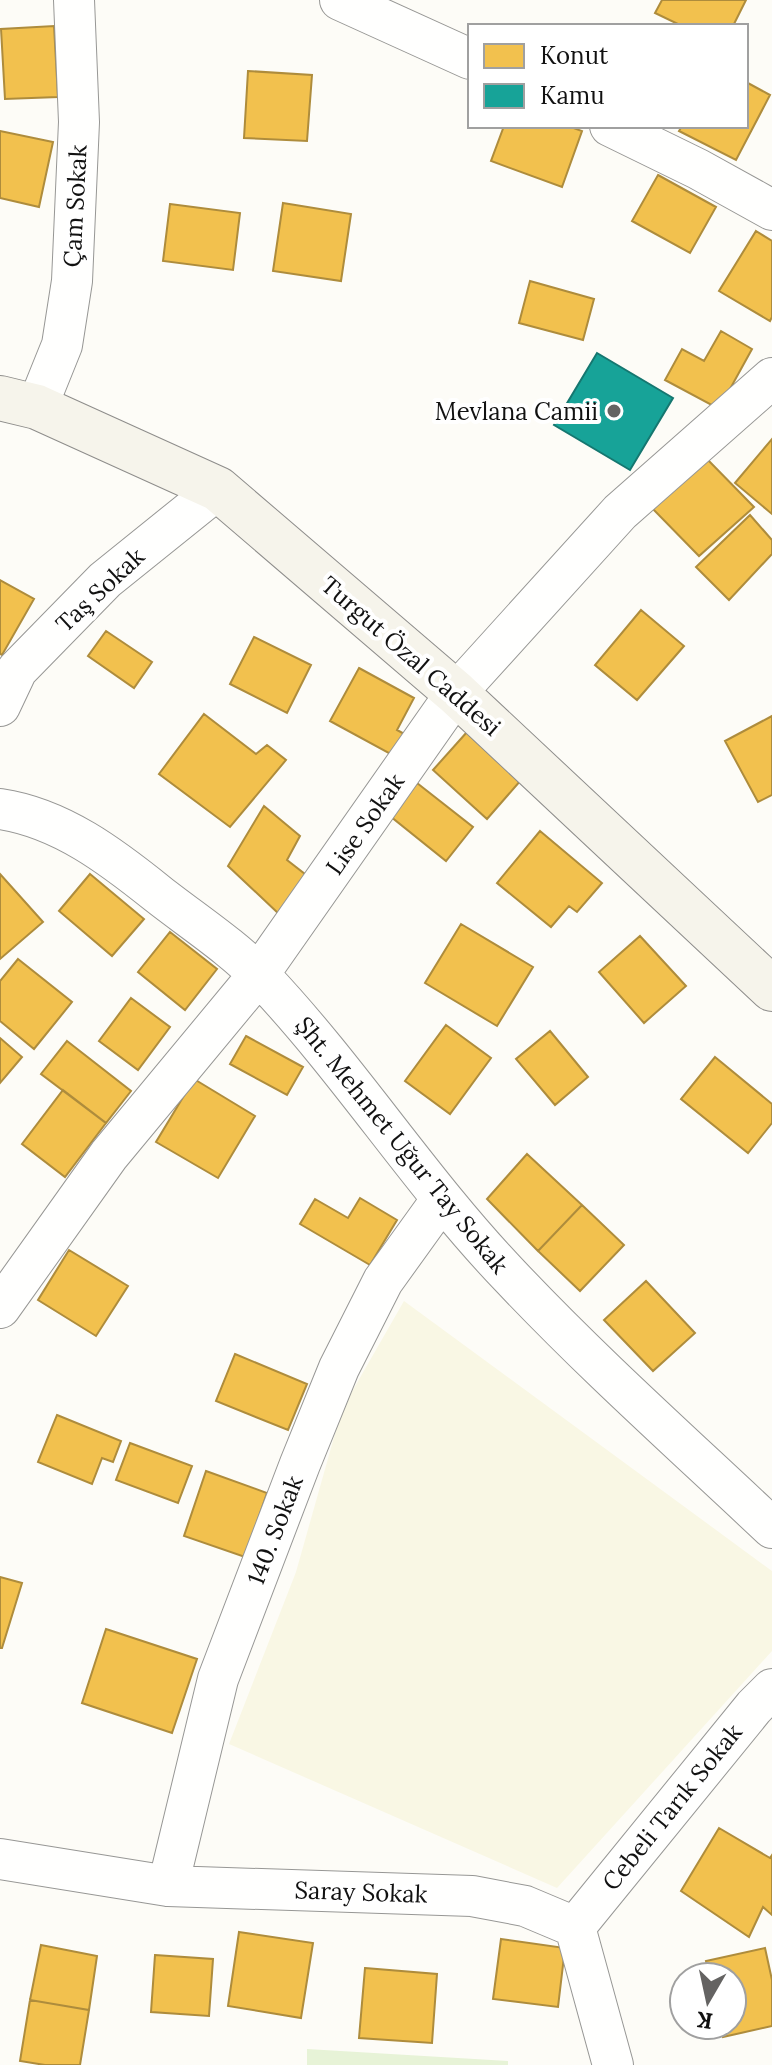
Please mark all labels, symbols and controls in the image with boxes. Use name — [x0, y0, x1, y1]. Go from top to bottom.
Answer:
legend — [468, 24, 748, 128]
text: Konut — [540, 40, 609, 71]
text: Kamu — [540, 80, 605, 111]
street label: Çam Sokak — [56, 144, 94, 268]
place label: Mevlana Camii — [435, 396, 598, 427]
marker: Mevlana Camii — [605, 402, 623, 420]
street label: Taş Sokak — [49, 541, 151, 639]
street label: Turgut Özal Caddesi — [315, 569, 507, 743]
street label: Lise Sokak — [319, 767, 411, 881]
street label: Şht. Mehmet Uğur Tay Sokak — [289, 1010, 515, 1280]
street label: 140. Sokak — [240, 1471, 310, 1589]
street label: Cebeli Tarık Sokak — [595, 1717, 749, 1897]
street label: Saray Sokak — [294, 1874, 428, 1910]
north arrow — [668, 1961, 748, 2041]
text: K — [695, 2006, 715, 2036]

